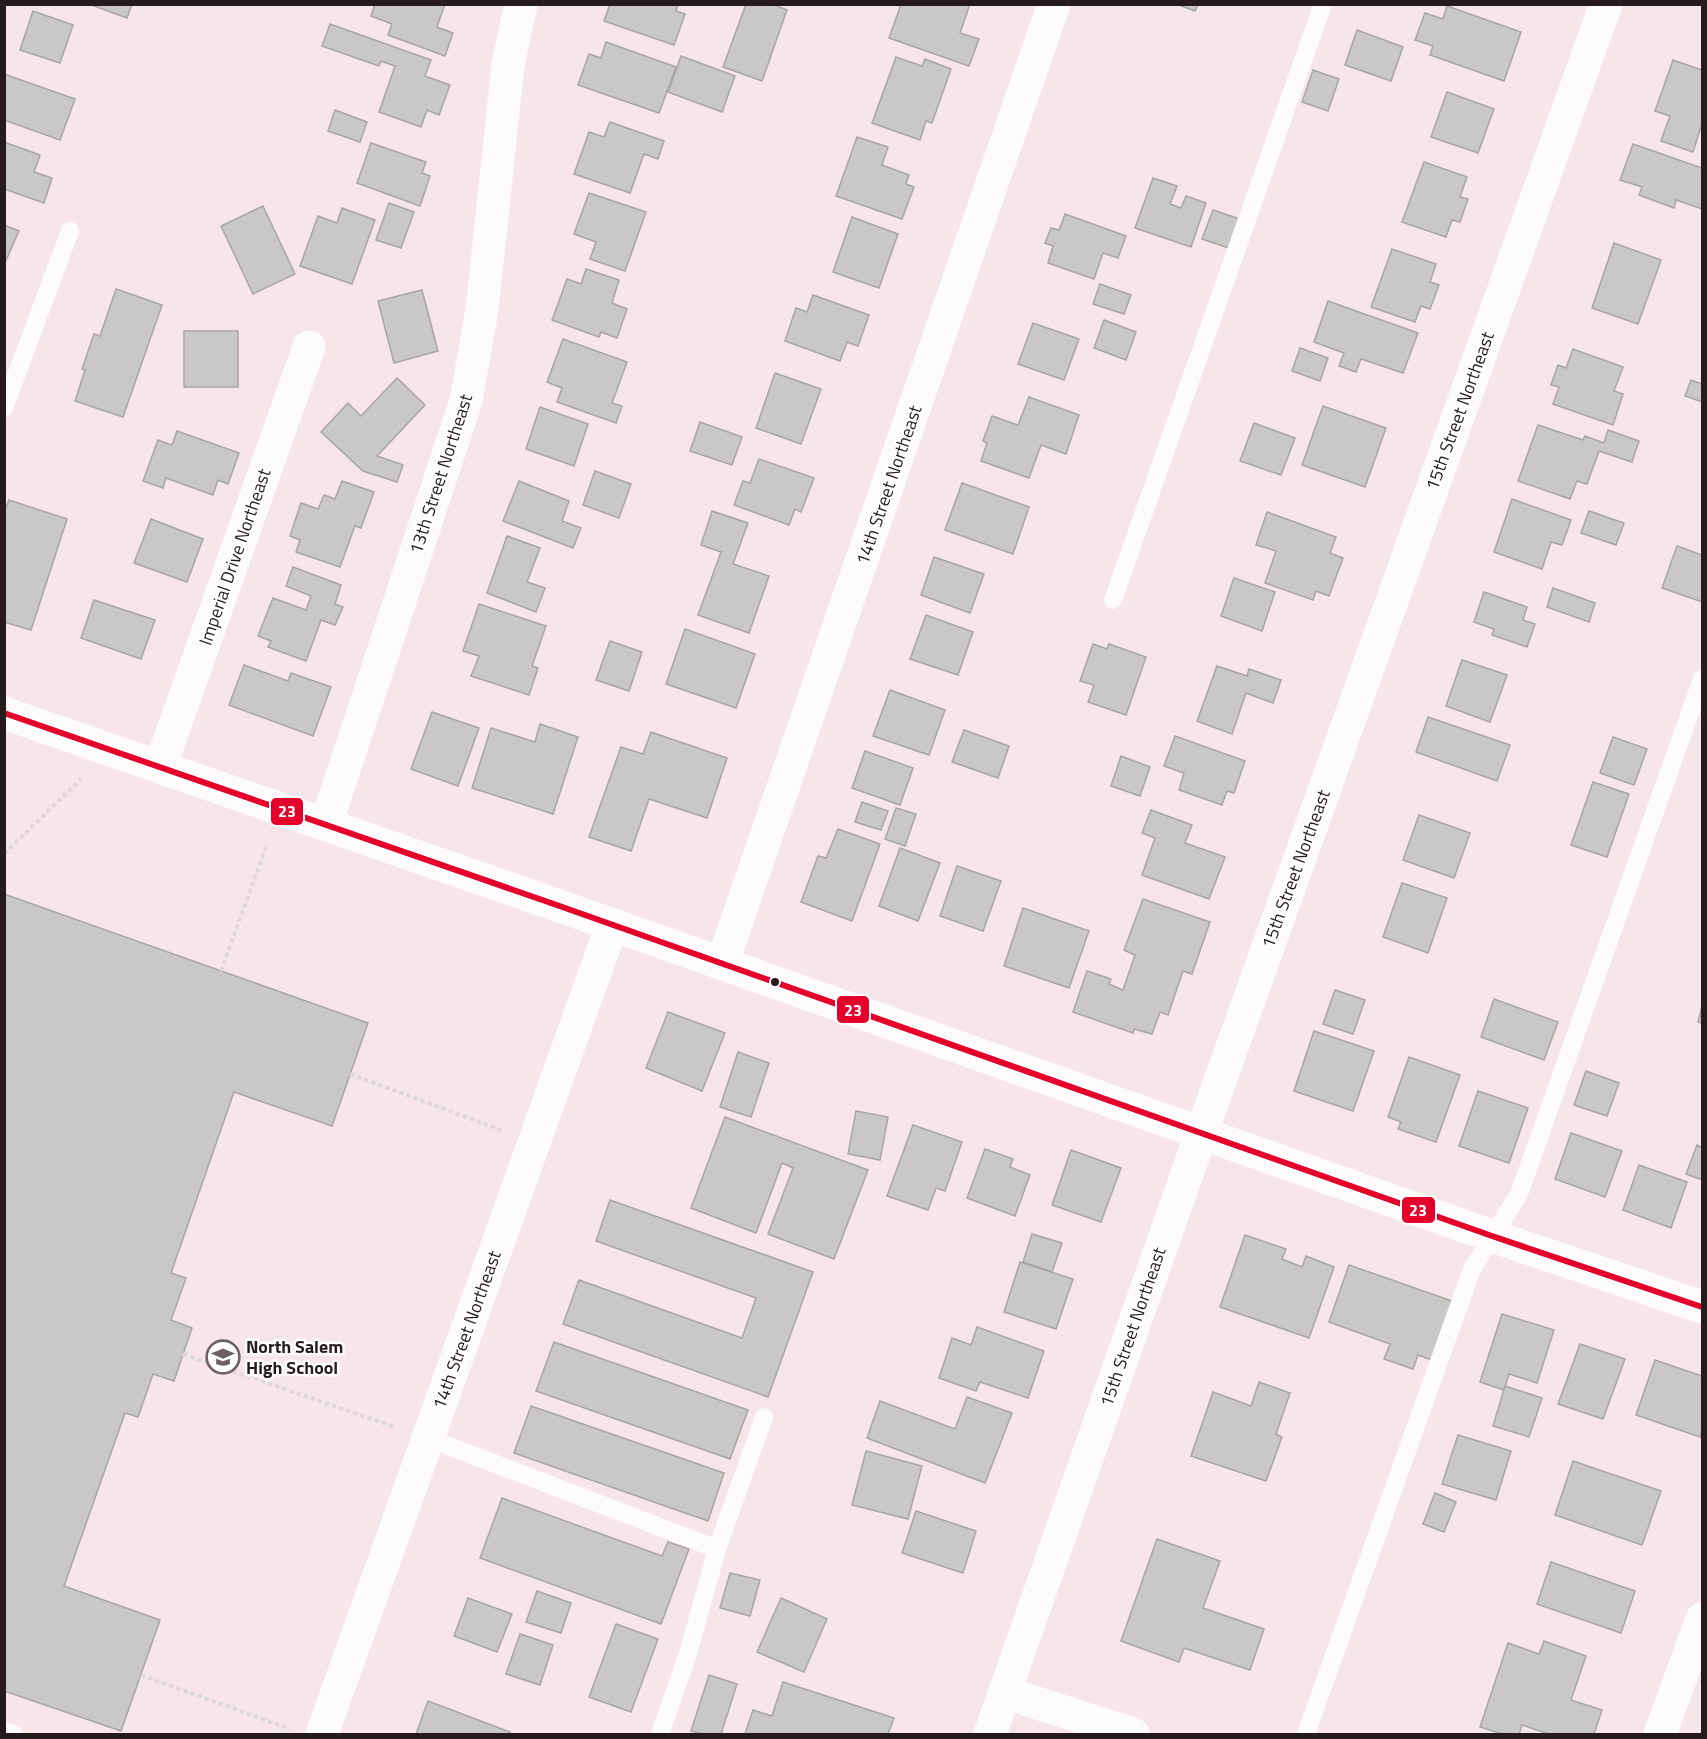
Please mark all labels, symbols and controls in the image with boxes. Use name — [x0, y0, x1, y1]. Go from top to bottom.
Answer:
street label: 15th Street Northeast — [1418, 327, 1501, 494]
street label: 13th Street Northeast — [402, 390, 479, 557]
street label: 14th Street Northeast — [849, 401, 929, 568]
street label: Imperial Drive Northeast — [192, 464, 278, 649]
street label: 15th Street Northeast — [1254, 785, 1337, 952]
line badge: 23 — [270, 797, 304, 826]
text: 23 — [278, 799, 296, 823]
unlabelled marker — [769, 976, 781, 988]
line badge: 23 — [836, 995, 870, 1024]
text: 23 — [844, 998, 862, 1022]
line badge: 23 — [1401, 1196, 1436, 1224]
text: 23 — [1409, 1198, 1427, 1222]
street label: 15th Street Northeast — [1093, 1243, 1173, 1410]
street label: 14th Street Northeast — [425, 1246, 508, 1413]
place label: North Salem High School — [246, 1333, 343, 1381]
school or university icon: North Salem High School — [205, 1339, 241, 1375]

